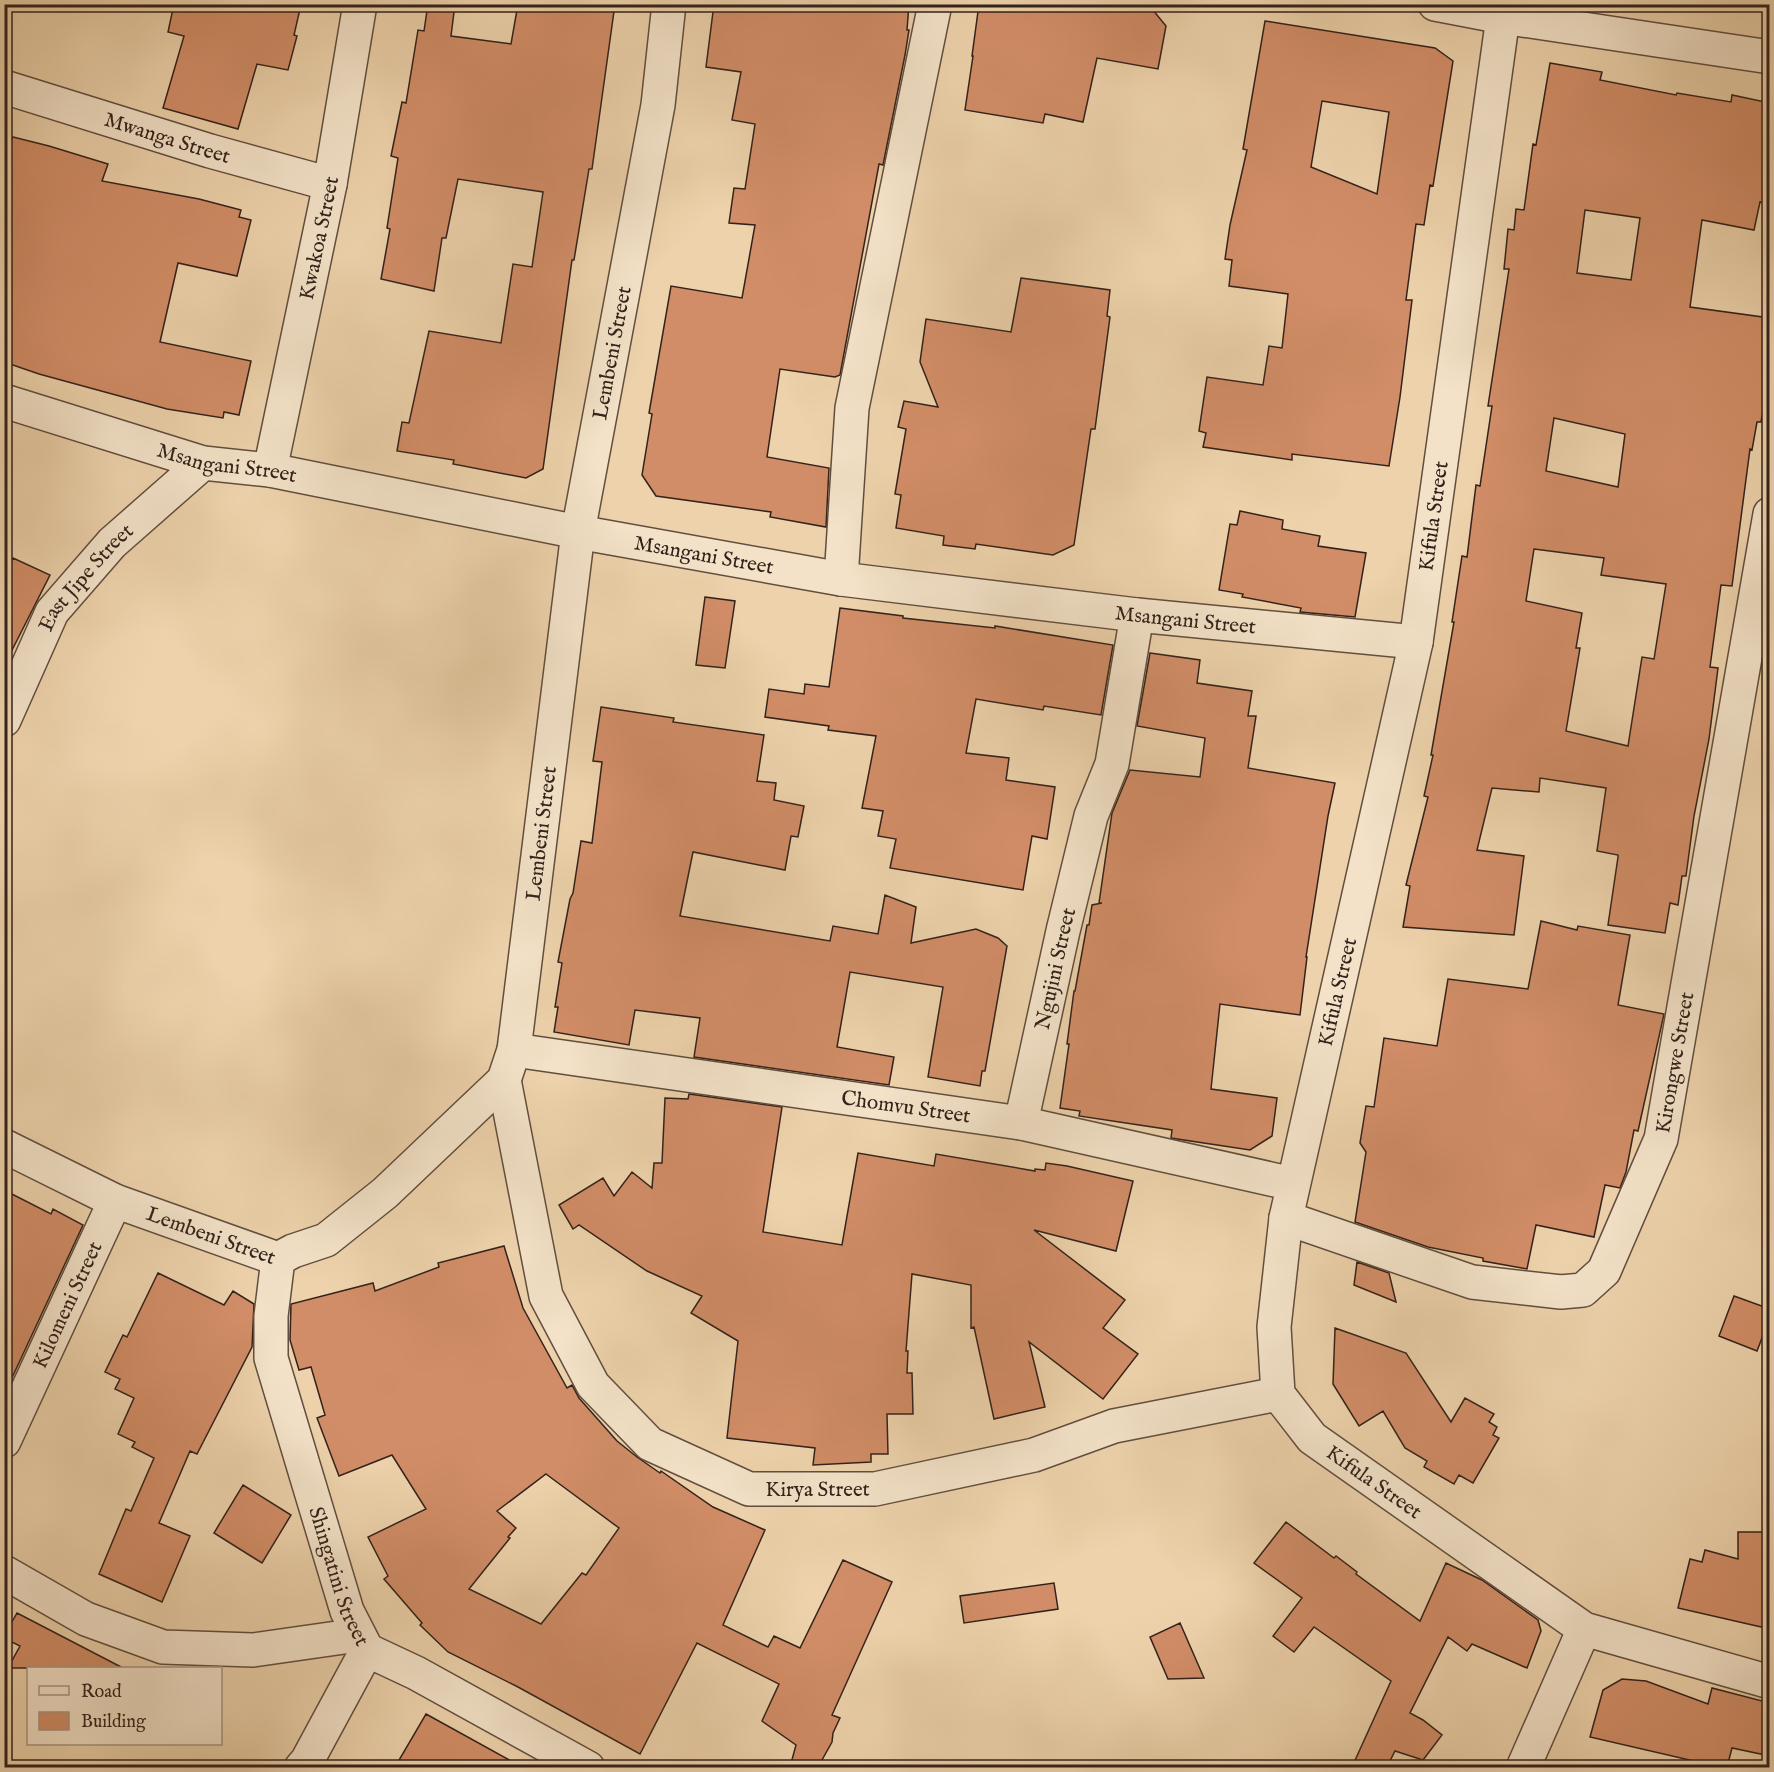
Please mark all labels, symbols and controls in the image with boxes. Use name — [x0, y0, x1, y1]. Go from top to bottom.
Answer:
street label: Mwanga Street — [101, 107, 233, 171]
street label: Kwakoa Street — [294, 174, 346, 303]
street label: Lembeni Street — [587, 284, 639, 422]
street label: Msangani Street — [153, 438, 299, 490]
street label: Kifula Street — [1413, 459, 1456, 573]
street label: East Jipe Street — [33, 518, 140, 636]
street label: Msangani Street — [632, 530, 776, 582]
street label: Msangani Street — [1113, 600, 1257, 641]
street label: Lembeni Street — [521, 765, 564, 903]
street label: Ngujini Street — [1030, 905, 1083, 1032]
street label: Kifula Street — [1313, 935, 1364, 1049]
street label: Kirongwe Street — [1650, 990, 1701, 1136]
street label: Chomvu Street — [839, 1085, 972, 1131]
street label: Lembeni Street — [142, 1201, 279, 1272]
street label: Kilomeni Street — [27, 1238, 109, 1373]
street label: Kifula Street — [1320, 1440, 1427, 1526]
street label: Kirya Street — [765, 1477, 870, 1504]
street label: Shingatini Street — [301, 1504, 375, 1651]
legend — [27, 1667, 222, 1745]
text: Road — [81, 1681, 122, 1704]
text: Building — [81, 1711, 146, 1734]

